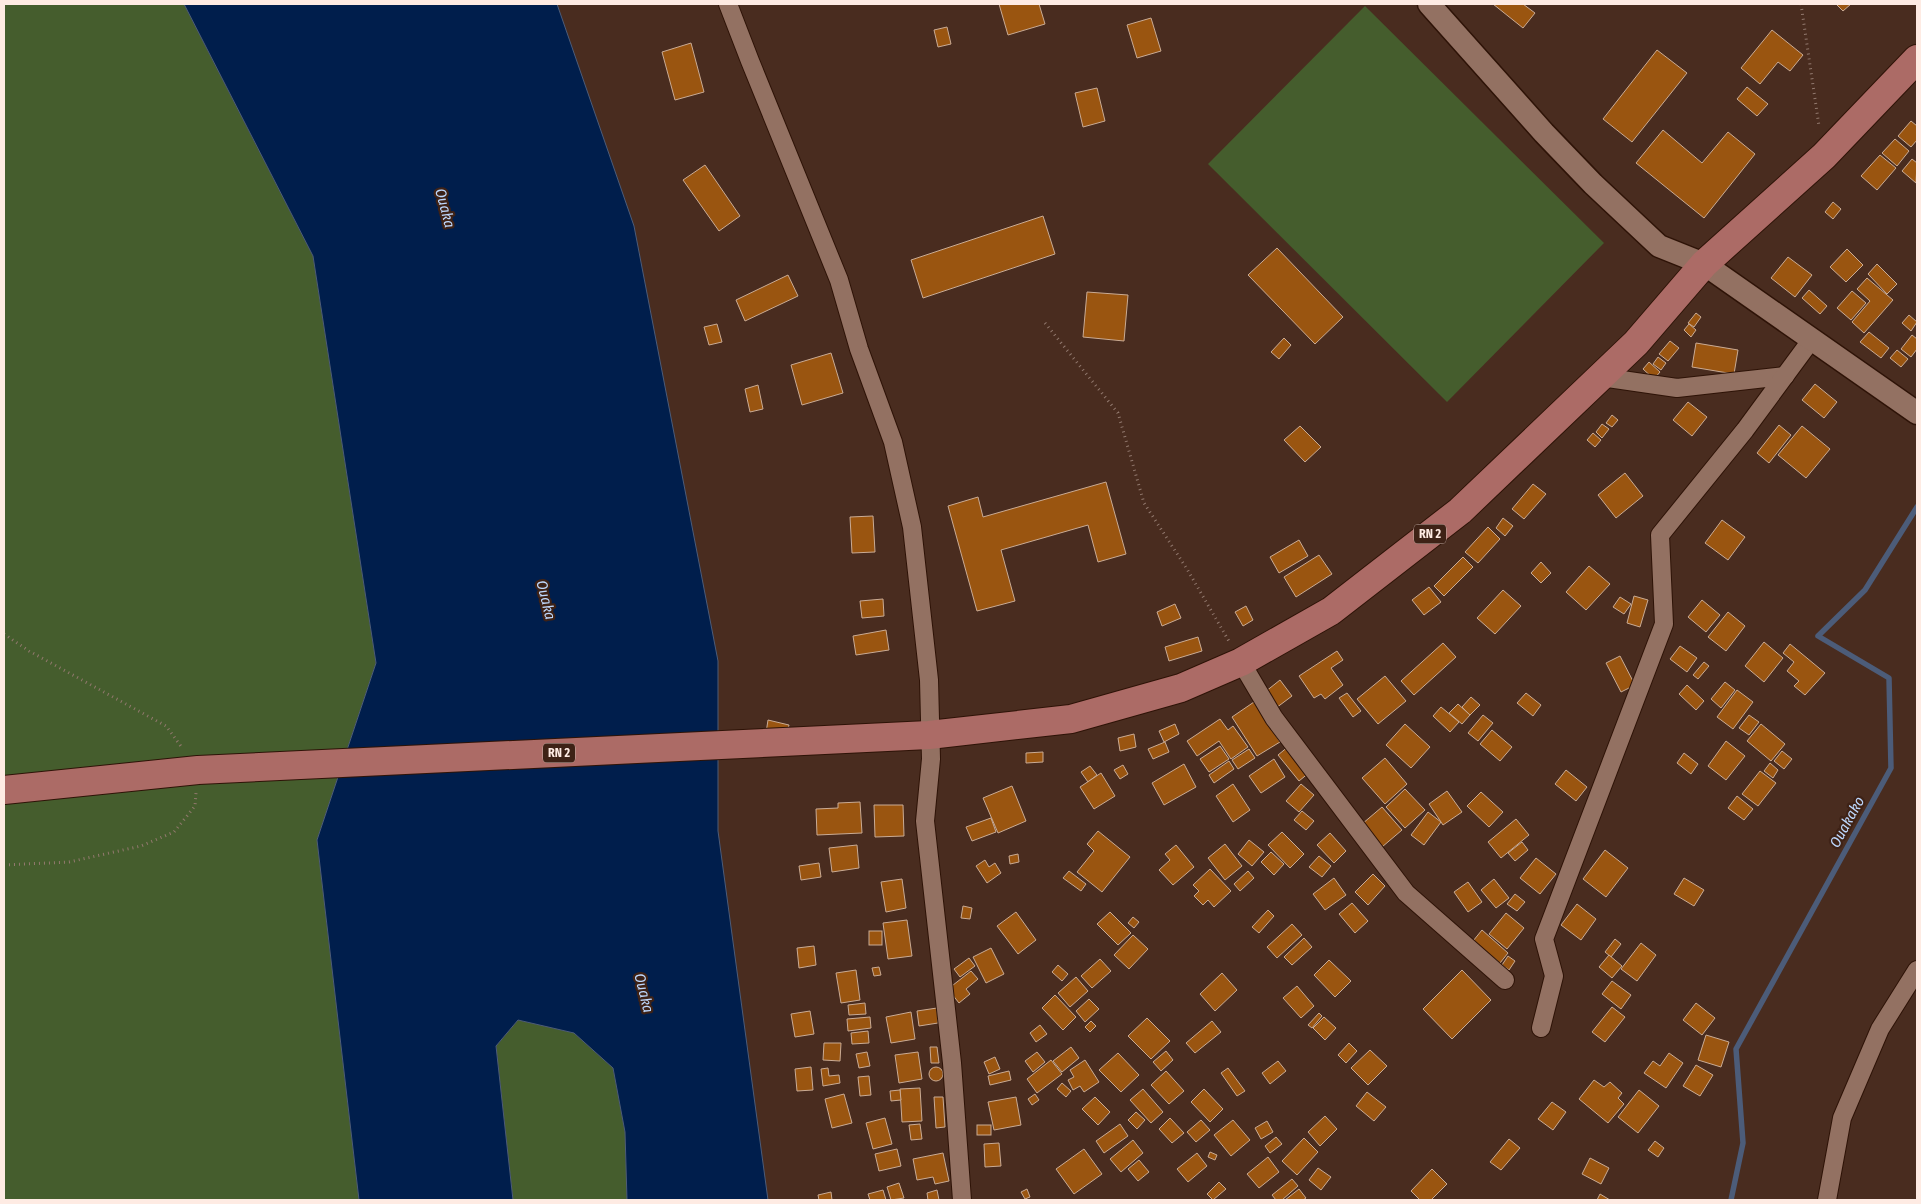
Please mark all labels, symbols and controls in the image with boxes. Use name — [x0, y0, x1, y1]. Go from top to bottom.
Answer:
water label: Ouaka — [431, 186, 459, 230]
road number: RN 2 — [1414, 524, 1446, 544]
water label: Ouaka — [532, 578, 560, 622]
road number: RN 2 — [543, 744, 575, 762]
water label: Ouakako — [1826, 793, 1868, 851]
water label: Ouaka — [630, 971, 658, 1015]

